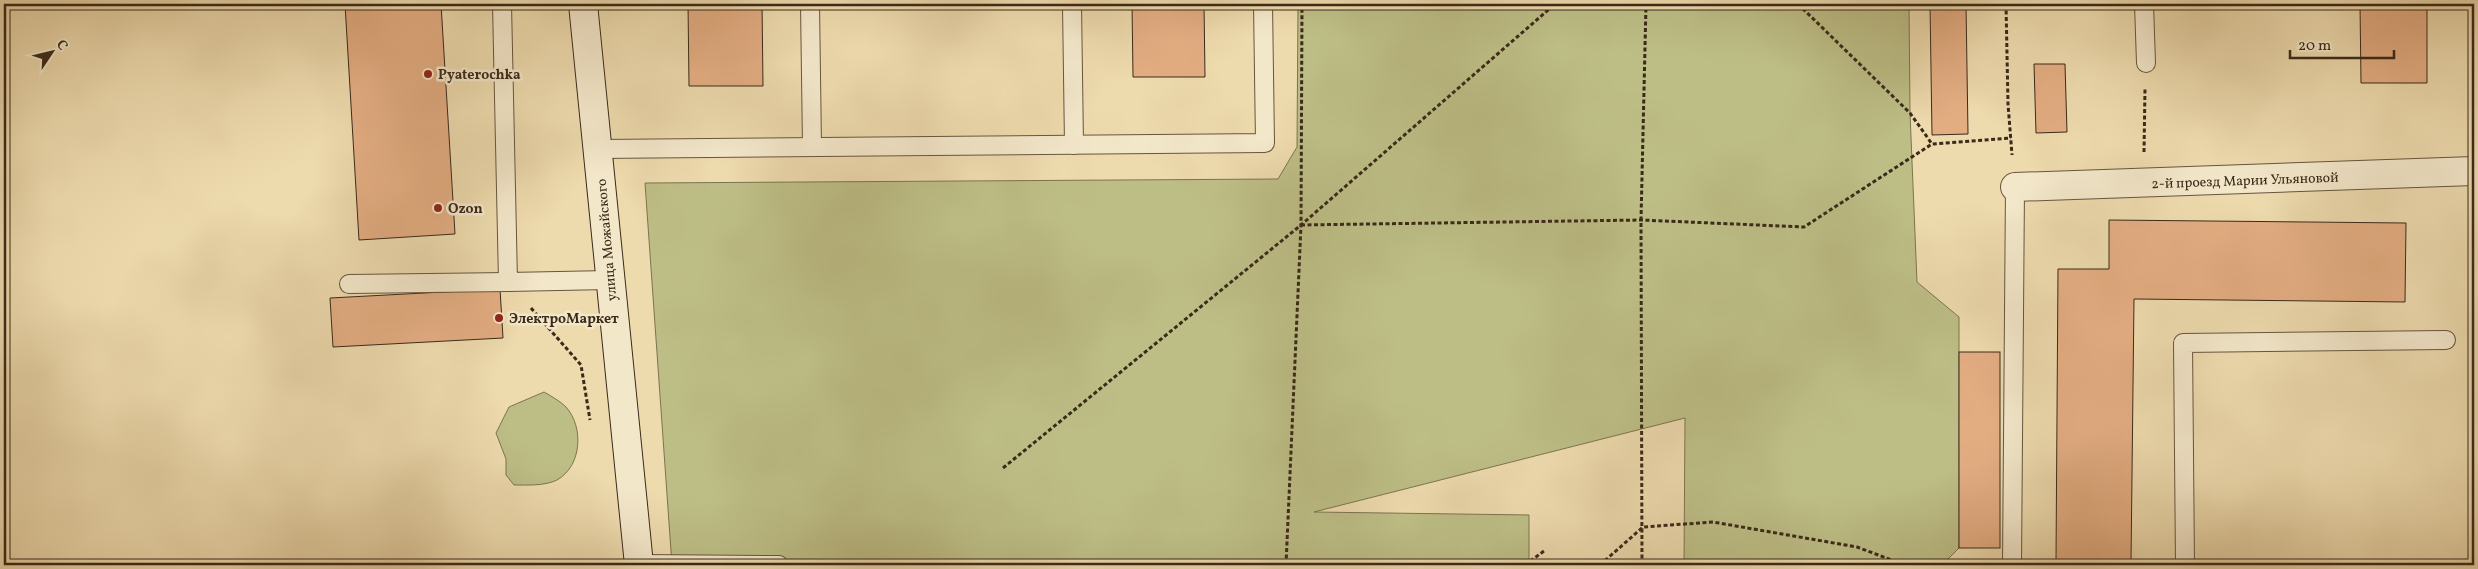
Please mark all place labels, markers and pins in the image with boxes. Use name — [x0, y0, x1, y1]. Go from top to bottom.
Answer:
place label: Pyaterochka — [438, 66, 521, 85]
marker: Pyaterochka — [422, 68, 434, 80]
place label: Ozon — [448, 200, 483, 219]
marker: Ozon — [432, 202, 444, 214]
place label: ЭлектроМаркет — [509, 310, 619, 329]
marker: ЭлектроМаркет — [493, 312, 505, 324]

